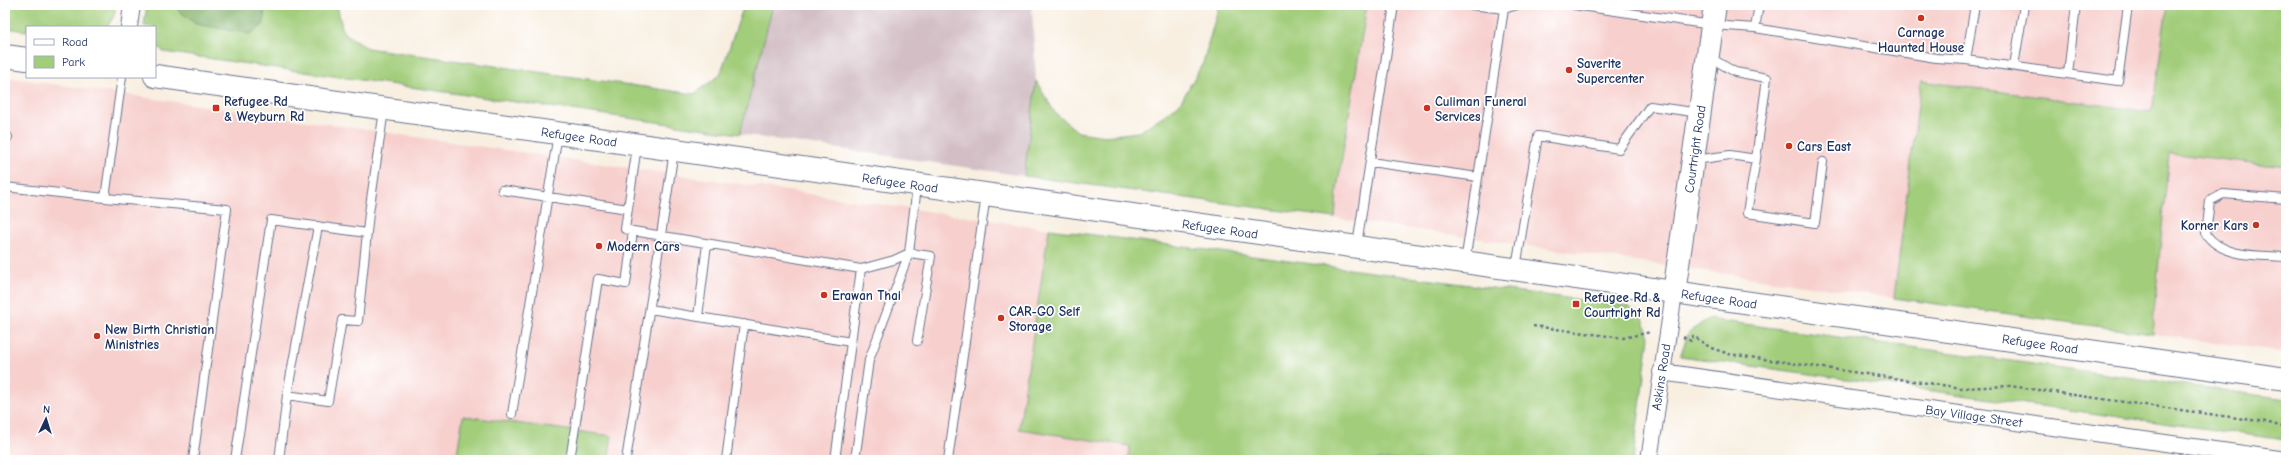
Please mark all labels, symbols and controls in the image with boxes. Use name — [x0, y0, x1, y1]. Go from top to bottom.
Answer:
marker: Carnage Haunted House — [1916, 13, 1926, 23]
place label: Carnage Haunted House — [1878, 25, 1965, 55]
legend — [26, 26, 156, 78]
text: Road — [62, 35, 88, 49]
text: Park — [62, 55, 85, 69]
place label: Saverite Supercenter — [1577, 56, 1645, 86]
marker: Saverite Supercenter — [1564, 65, 1574, 75]
place label: Refugee Rd & Weyburn Rd — [224, 94, 304, 124]
place label: Culiman Funeral Services — [1435, 94, 1527, 124]
marker: Refugee Rd & Weyburn Rd — [211, 103, 221, 113]
marker: Culiman Funeral Services — [1422, 103, 1432, 113]
street label: Courtright Road — [1681, 104, 1709, 194]
street label: Refugee Road — [540, 124, 618, 150]
place label: Cars East — [1797, 139, 1852, 154]
marker: Cars East — [1784, 141, 1794, 151]
street label: Refugee Road — [861, 170, 939, 196]
street label: Refugee Road — [1181, 216, 1259, 242]
place label: Korner Kars — [2181, 218, 2248, 233]
marker: Korner Kars — [2251, 220, 2261, 230]
place label: Modern Cars — [607, 239, 680, 254]
marker: Modern Cars — [594, 241, 604, 251]
street label: Refugee Road — [1680, 286, 1758, 312]
place label: Erawan Thai — [832, 288, 901, 303]
marker: Erawan Thai — [819, 290, 829, 300]
place label: Refugee Rd & Courtright Rd — [1584, 290, 1661, 320]
marker: Refugee Rd & Courtright Rd — [1571, 299, 1581, 309]
place label: CAR-GO Self Storage — [1009, 304, 1081, 334]
marker: CAR-GO Self Storage — [996, 313, 1006, 323]
place label: New Birth Christian Ministries — [105, 322, 214, 352]
marker: New Birth Christian Ministries — [92, 331, 102, 341]
street label: Refugee Road — [2001, 331, 2079, 357]
street label: Askins Road — [1648, 343, 1674, 411]
north arrow — [26, 399, 66, 439]
street label: Bay Village Street — [1925, 402, 2025, 430]
text: N — [43, 403, 51, 416]

